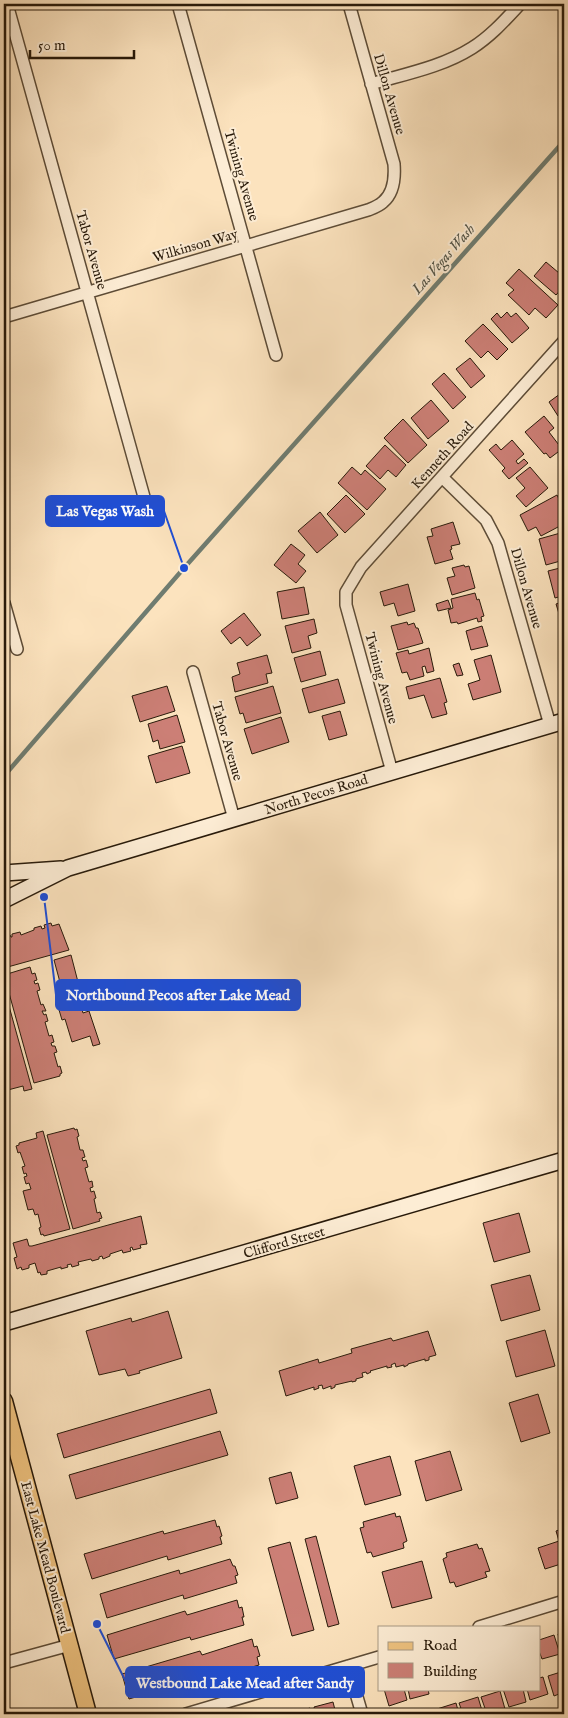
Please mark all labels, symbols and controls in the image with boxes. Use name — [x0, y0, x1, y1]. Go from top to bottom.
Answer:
scale bar — [30, 28, 134, 60]
text: 50 m — [38, 36, 66, 55]
street label: Dillon Avenue — [369, 52, 409, 137]
street label: Twining Avenue — [219, 128, 263, 224]
street label: Tabor Avenue — [71, 209, 111, 292]
water label: Las Vegas Wash — [407, 220, 480, 300]
street label: Wilkinson Way — [151, 225, 240, 267]
street label: Kenneth Road — [408, 418, 478, 493]
callout: Las Vegas Wash — [46, 496, 164, 526]
text: Las Vegas Wash — [56, 502, 155, 521]
street label: Dillon Avenue — [506, 546, 546, 631]
street label: Twining Avenue — [360, 630, 402, 727]
street label: Tabor Avenue — [207, 700, 247, 783]
street label: North Pecos Road — [262, 771, 371, 819]
callout: Northbound Pecos after Lake Mead — [56, 980, 300, 1010]
text: Northbound Pecos after Lake Mead — [65, 986, 291, 1005]
street label: Clifford Street — [241, 1223, 327, 1263]
street label: East Lake Mead Boulevard — [16, 1479, 74, 1636]
legend — [378, 1626, 540, 1690]
text: Road — [423, 1636, 458, 1655]
text: Building — [423, 1662, 478, 1681]
callout: Westbound Lake Mead after Sandy — [126, 1667, 364, 1697]
text: Westbound Lake Mead after Sandy — [135, 1674, 355, 1693]

